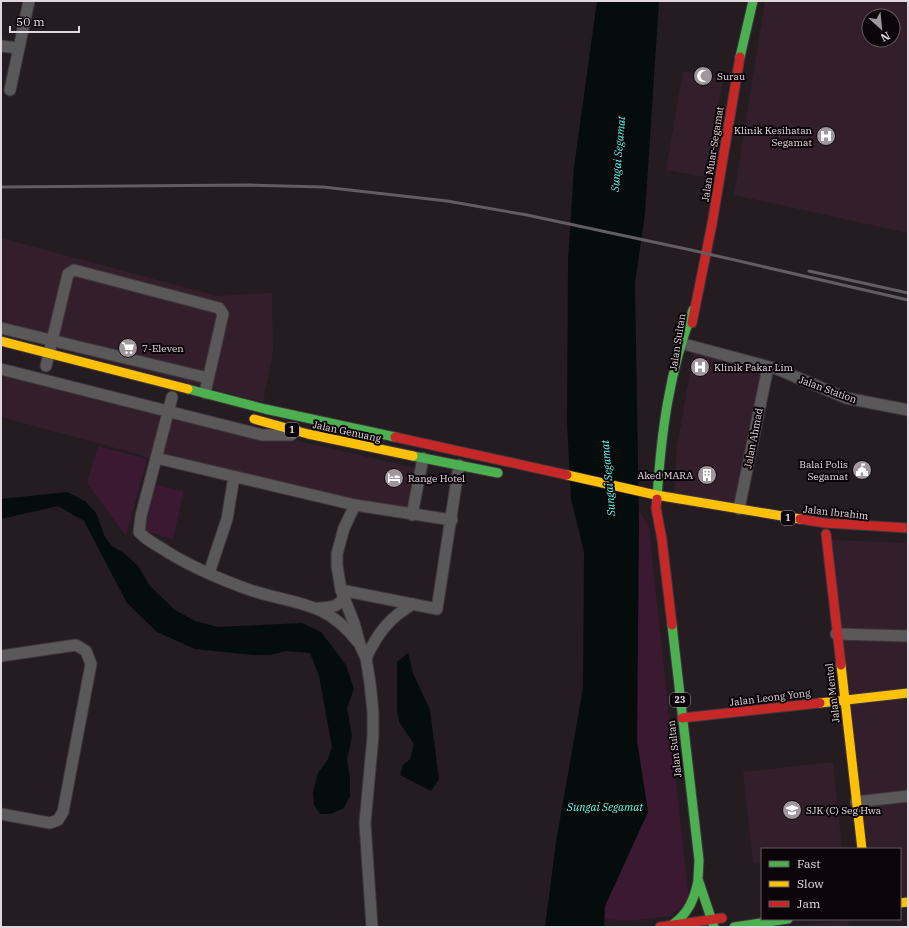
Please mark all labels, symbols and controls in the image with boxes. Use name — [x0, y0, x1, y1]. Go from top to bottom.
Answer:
scale bar — [10, 8, 79, 34]
north arrow — [861, 8, 901, 48]
text: 50 m — [16, 14, 45, 29]
text: N — [878, 29, 893, 45]
mosque icon: Surau — [692, 65, 714, 87]
place label: Surau — [717, 70, 745, 83]
street label: Jalan Muar-Segamat — [699, 105, 727, 203]
water label: Sungai Segamat — [608, 114, 628, 194]
place label: Klinik Kesihatan Segamat — [734, 124, 813, 149]
hospital icon: Klinik Kesihatan Segamat — [815, 125, 837, 147]
street label: Jalan Sultan — [667, 312, 689, 372]
supermarket icon: 7-Eleven — [117, 337, 139, 359]
place label: 7-Eleven — [142, 342, 184, 355]
hospital icon: Klinik Pakar Lim — [689, 356, 711, 378]
place label: Klinik Pakar Lim — [714, 361, 794, 374]
street label: Jalan Station — [797, 373, 859, 406]
street label: Jalan Ahmad — [741, 407, 766, 469]
street label: Jalan Genuang — [312, 418, 383, 445]
road number: 1 — [285, 423, 299, 437]
water label: Sungai Segamat — [598, 438, 618, 518]
place label: Balai Polis Segamat — [799, 458, 848, 483]
public building icon: Balai Polis Segamat — [851, 459, 873, 481]
building icon: Aked MARA — [696, 464, 718, 486]
hotel icon: Range Hotel — [383, 467, 405, 489]
place label: Aked MARA — [637, 469, 693, 482]
place label: Range Hotel — [408, 472, 465, 485]
street label: Jalan Ibrahim — [803, 503, 870, 522]
road number: 1 — [781, 511, 795, 525]
street label: Jalan Mentol — [822, 662, 843, 723]
street label: Jalan Leong Yong — [729, 686, 812, 709]
road number: 23 — [670, 693, 690, 707]
street label: Jalan Sultan — [664, 719, 684, 778]
school or university icon: SJK (C) Seg Hwa — [781, 799, 803, 821]
water label: Sungai Segamat — [566, 800, 644, 814]
place label: SJK (C) Seg Hwa — [806, 804, 882, 817]
legend — [761, 848, 901, 920]
text: Fast — [797, 856, 821, 871]
text: Slow — [797, 876, 824, 891]
text: Jam — [797, 896, 821, 911]

